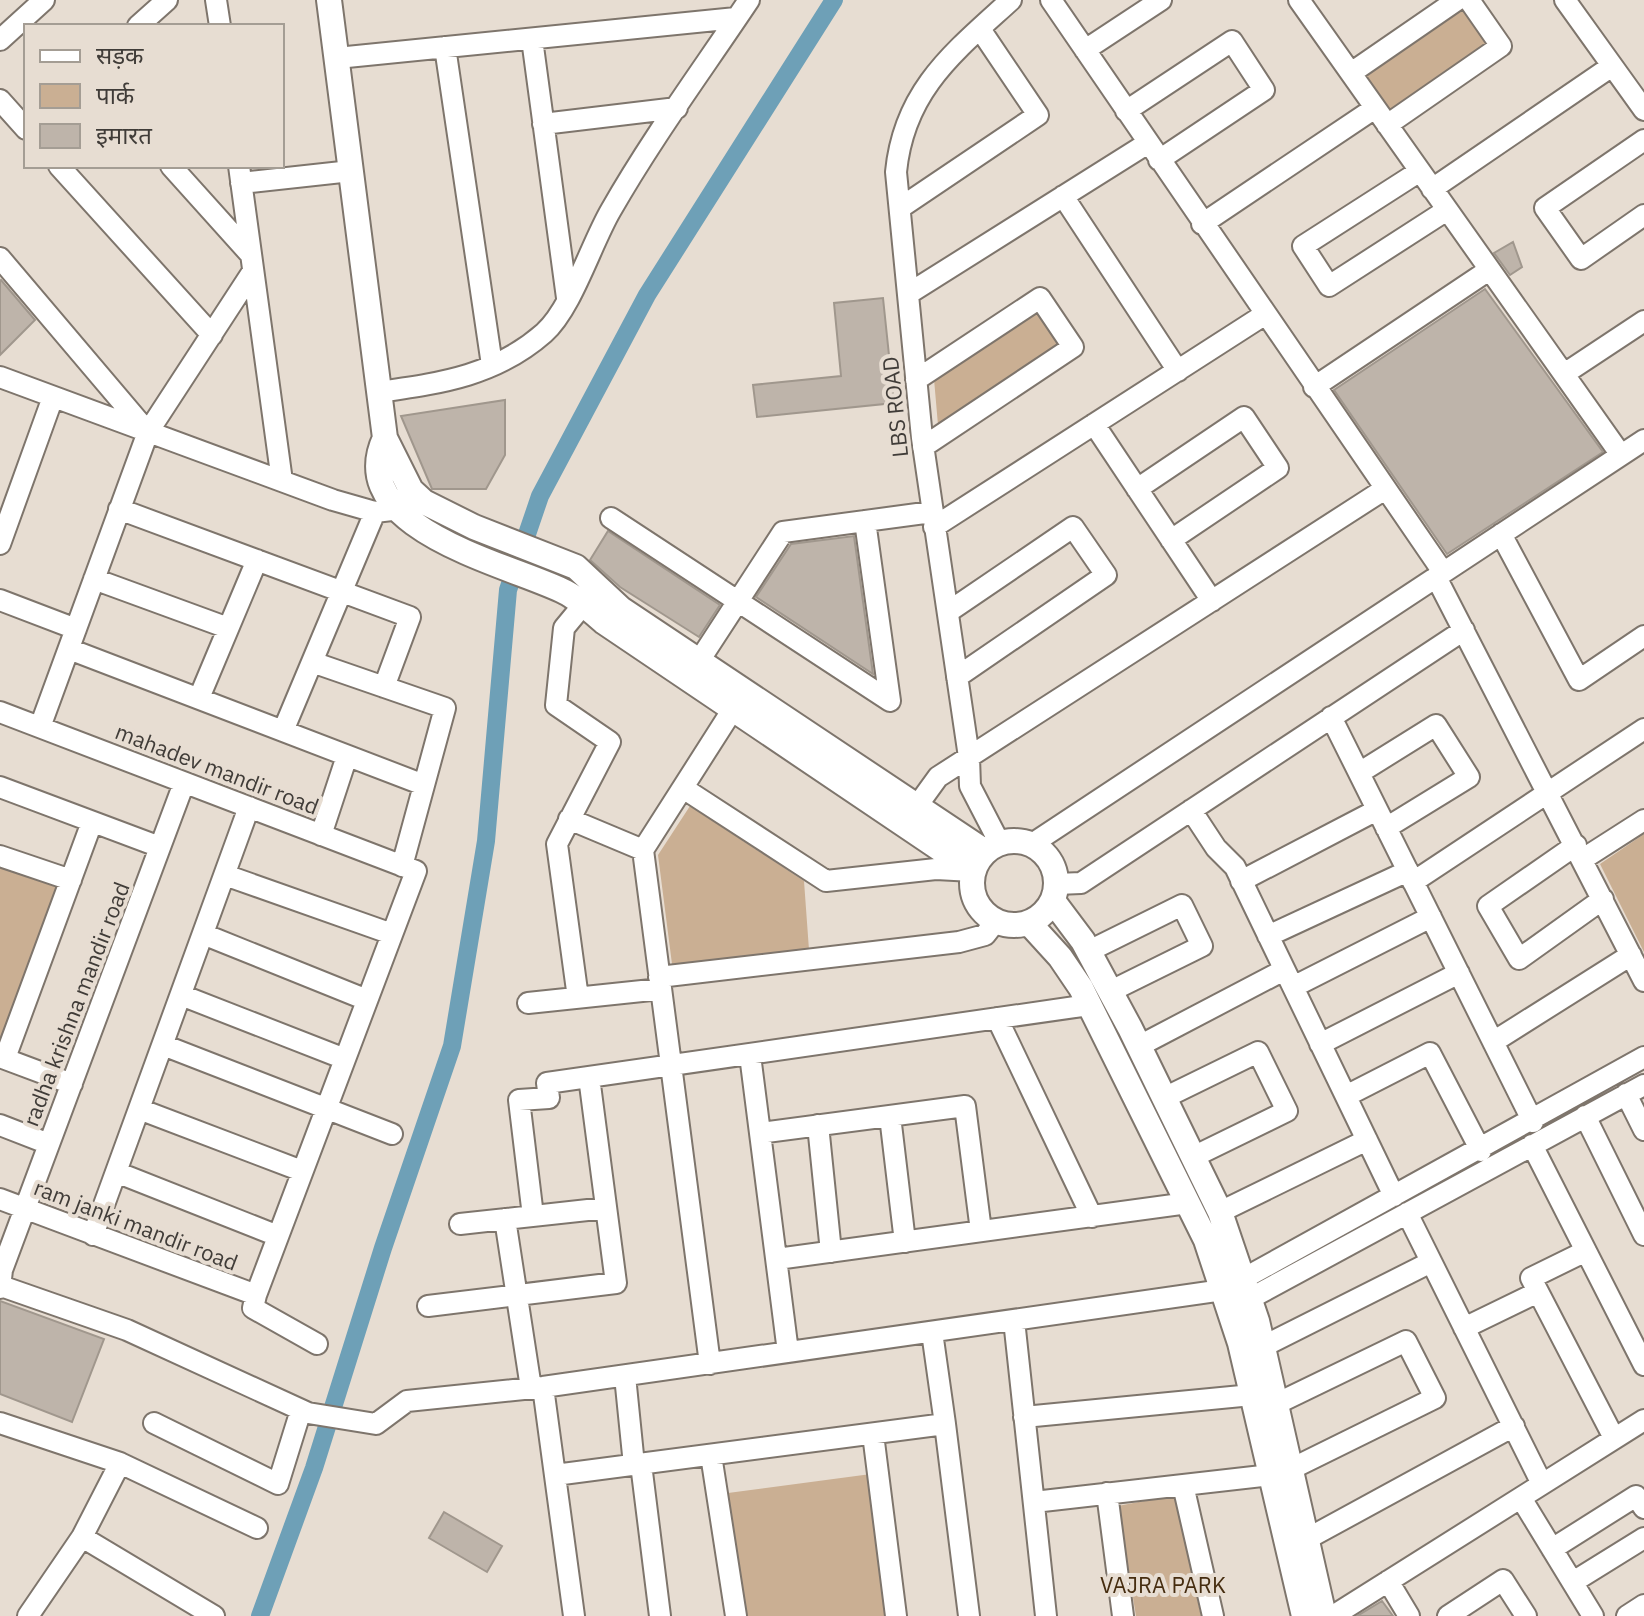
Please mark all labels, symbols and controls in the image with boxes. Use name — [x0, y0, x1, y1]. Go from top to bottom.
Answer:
legend — [24, 24, 284, 168]
text: सड़क — [96, 39, 144, 71]
text: पार्क — [96, 79, 135, 111]
text: इमारत — [96, 119, 153, 151]
street label: LBS ROAD — [875, 355, 914, 459]
street label: mahadev mandir road — [111, 716, 323, 821]
street label: radha krishna mandir road — [15, 877, 136, 1130]
street label: ram janki mandir road — [30, 1172, 242, 1277]
park label: VAJRA PARK — [1100, 1570, 1226, 1599]

